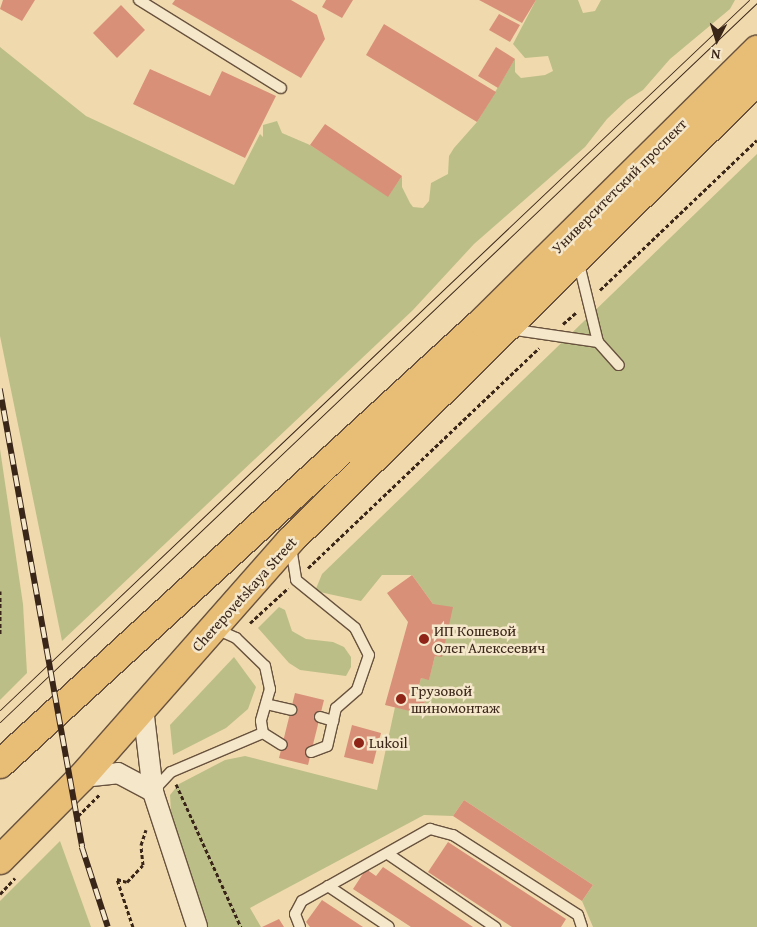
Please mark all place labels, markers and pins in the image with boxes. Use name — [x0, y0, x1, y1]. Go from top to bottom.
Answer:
place label: ИП Кошевой Олег Алексеевич — [434, 621, 545, 656]
marker: ИП Кошевой Олег Алексеевич — [418, 633, 430, 645]
place label: Грузовой шиномонтаж — [411, 681, 500, 716]
marker: Грузовой шиномонтаж — [395, 693, 407, 705]
place label: Lukoil — [369, 734, 408, 752]
marker: Lukoil — [353, 737, 365, 749]

